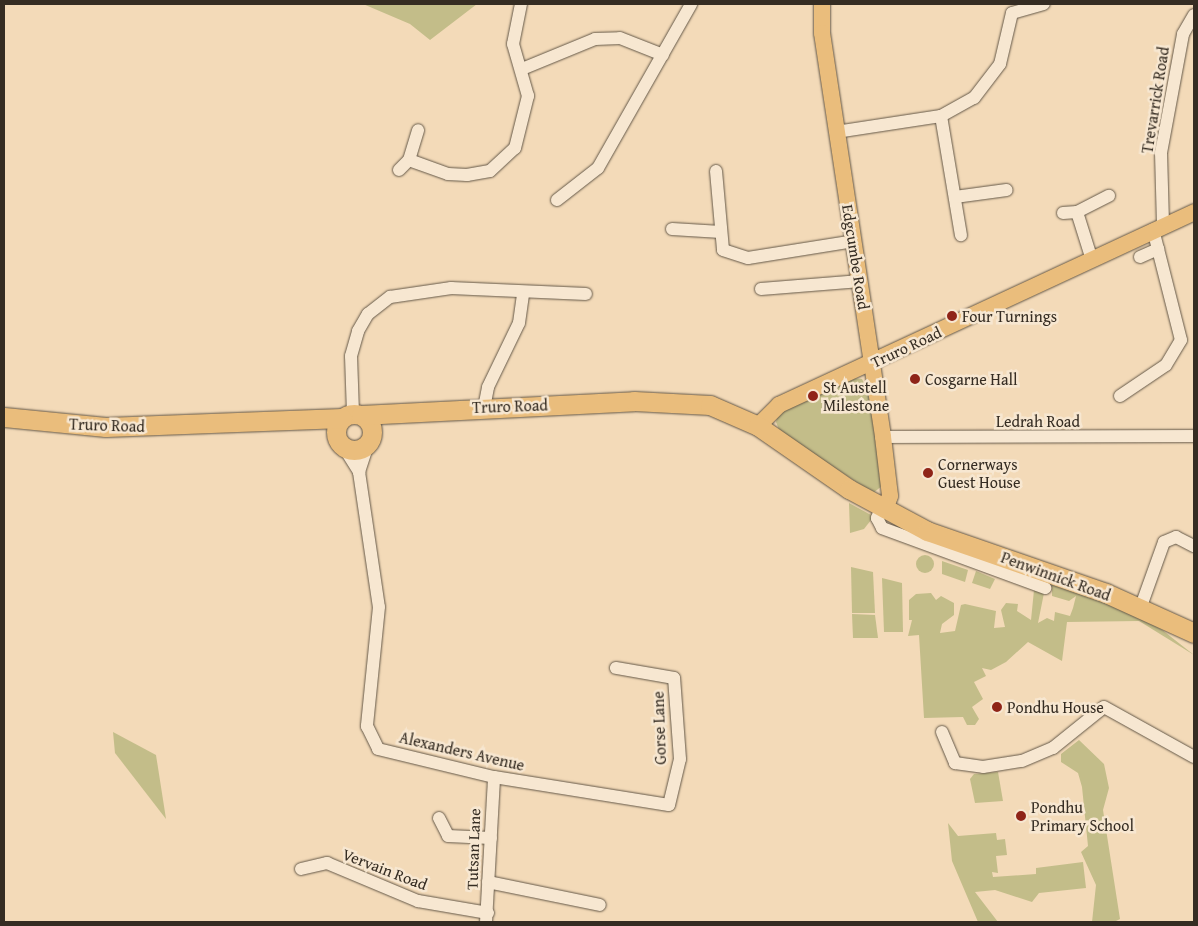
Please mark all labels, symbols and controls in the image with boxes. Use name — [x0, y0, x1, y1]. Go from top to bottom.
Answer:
street label: Trevarrick Road — [1137, 45, 1173, 155]
street label: Edgcumbe Road — [838, 203, 874, 311]
place label: Four Turnings — [962, 306, 1057, 326]
marker: Four Turnings — [946, 310, 958, 322]
street label: Truro Road — [868, 322, 944, 372]
place label: Cosgarne Hall — [925, 369, 1018, 389]
marker: Cosgarne Hall — [909, 373, 921, 385]
place label: St Austell Milestone — [823, 377, 889, 415]
marker: St Austell Milestone — [807, 390, 819, 402]
street label: Truro Road — [472, 395, 548, 417]
street label: Ledrah Road — [996, 411, 1080, 431]
street label: Truro Road — [69, 414, 145, 436]
place label: Cornerways Guest House — [938, 454, 1020, 492]
marker: Cornerways Guest House — [922, 467, 934, 479]
street label: Penwinnick Road — [999, 547, 1113, 605]
street label: Gorse Lane — [648, 691, 670, 765]
place label: Pondhu House — [1007, 697, 1104, 717]
marker: Pondhu House — [991, 701, 1003, 713]
street label: Alexanders Avenue — [398, 727, 526, 775]
place label: Pondhu Primary School — [1031, 797, 1134, 835]
street label: Tutsan Lane — [462, 808, 484, 890]
marker: Pondhu Primary School — [1015, 810, 1027, 822]
street label: Vervain Road — [340, 844, 430, 894]

